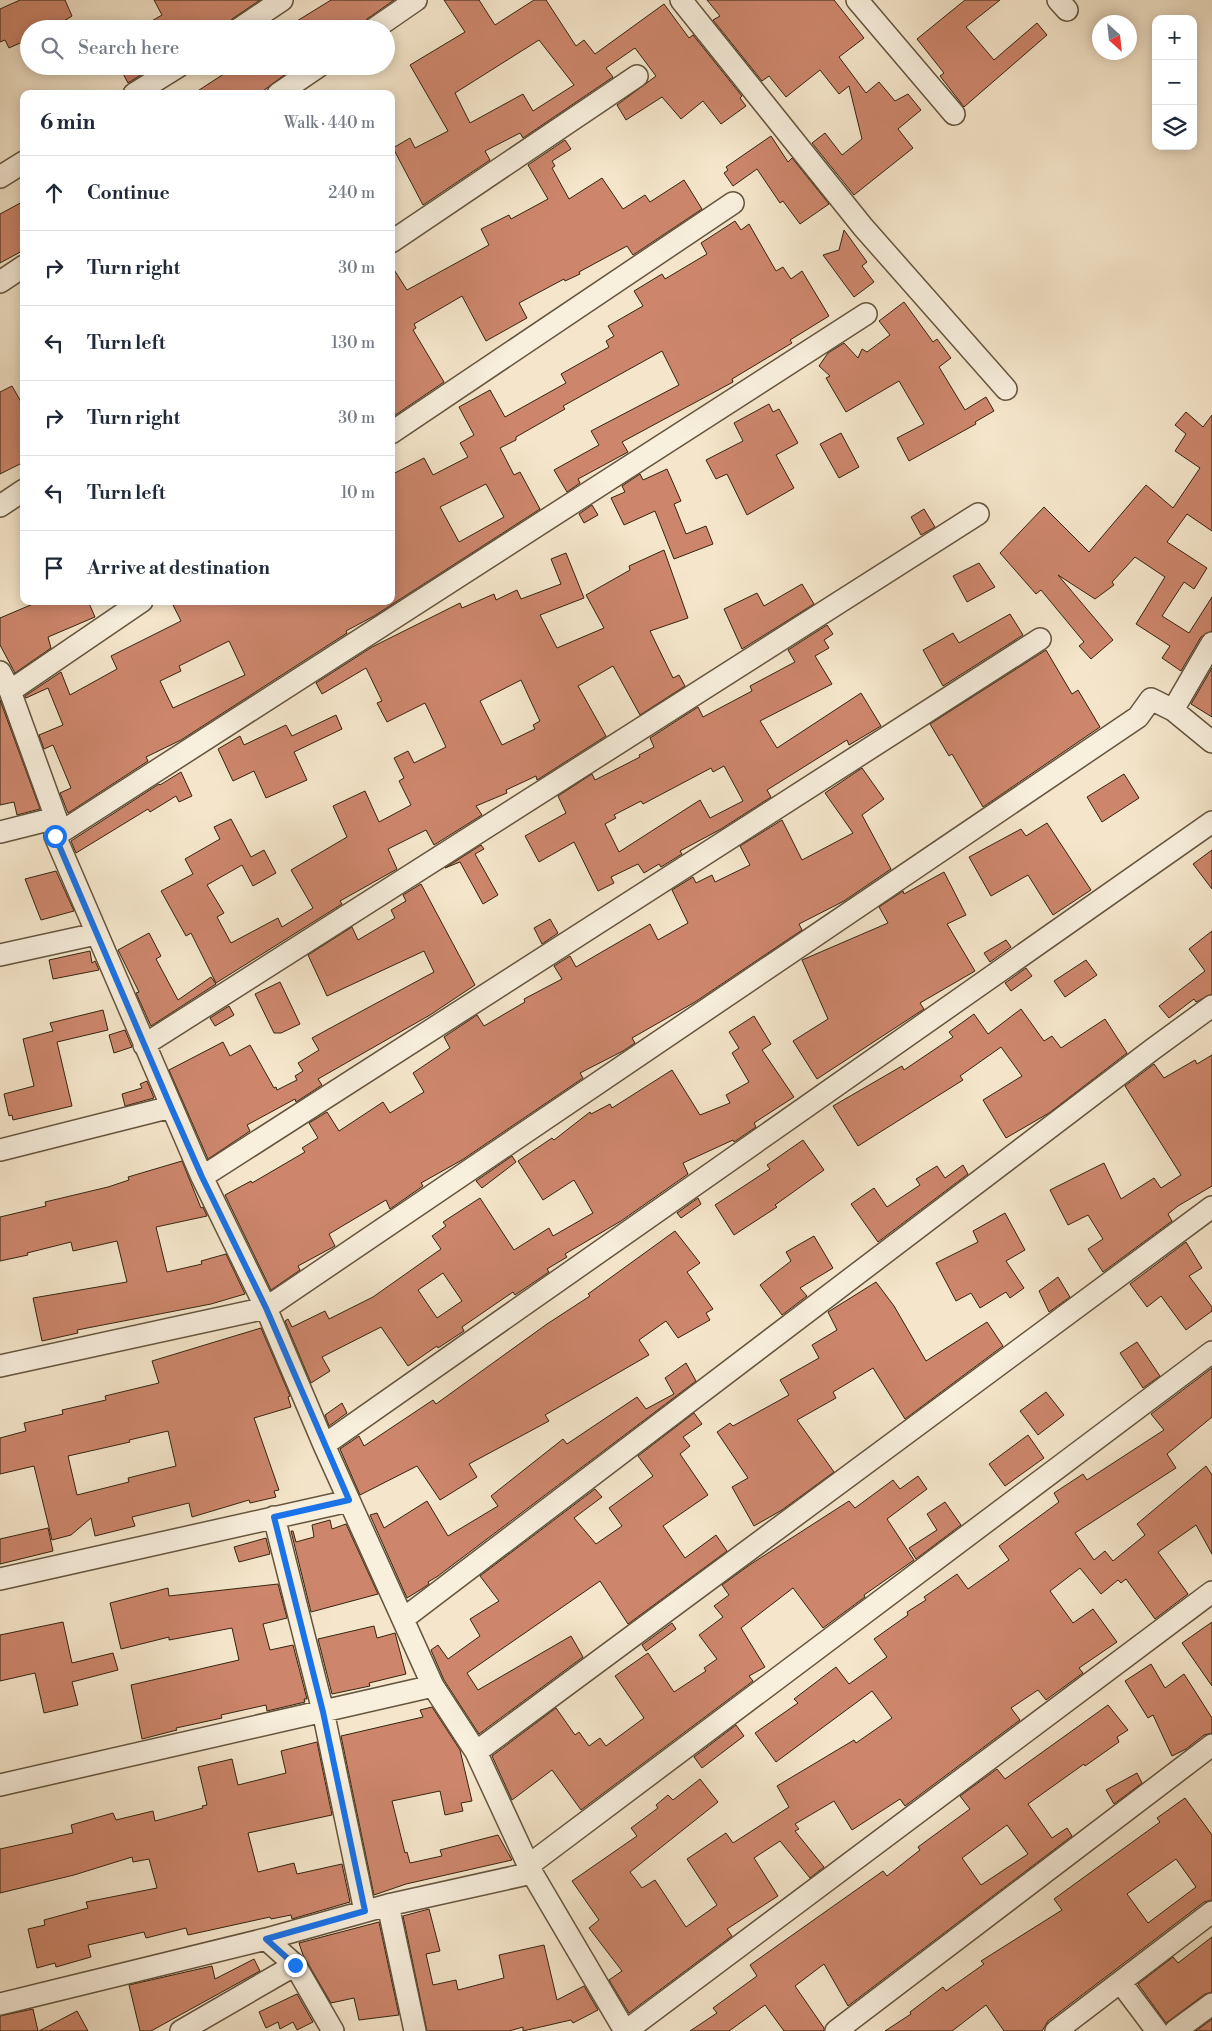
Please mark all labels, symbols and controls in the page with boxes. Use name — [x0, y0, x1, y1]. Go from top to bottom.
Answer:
north arrow — [1092, 15, 1137, 60]
map controls — [1152, 15, 1197, 150]
button: + — [1152, 15, 1197, 60]
search box — [20, 20, 395, 75]
icon: search — [38, 34, 66, 62]
text: Search here — [78, 36, 179, 60]
button: − — [1152, 60, 1197, 105]
button: layers — [1152, 105, 1197, 150]
text: 6 min — [40, 110, 95, 136]
text: Walk · 440 m — [284, 113, 375, 133]
icon: ahead — [40, 179, 68, 207]
text: Continue — [87, 181, 170, 205]
text: 240 m — [328, 183, 375, 203]
icon: right — [40, 254, 68, 282]
text: Turn right — [87, 256, 180, 280]
text: 30 m — [338, 258, 375, 278]
icon: left — [40, 329, 68, 357]
text: Turn left — [87, 331, 166, 355]
text: 130 m — [331, 333, 375, 353]
icon: right — [40, 404, 68, 432]
text: Turn right — [87, 406, 180, 430]
text: 30 m — [338, 408, 375, 428]
icon: left — [40, 479, 68, 507]
text: Turn left — [87, 481, 166, 505]
text: 10 m — [341, 483, 375, 503]
icon: arrive — [40, 554, 68, 582]
text: Arrive at destination — [87, 556, 270, 580]
route start — [44, 825, 67, 848]
route end — [284, 1954, 307, 1977]

